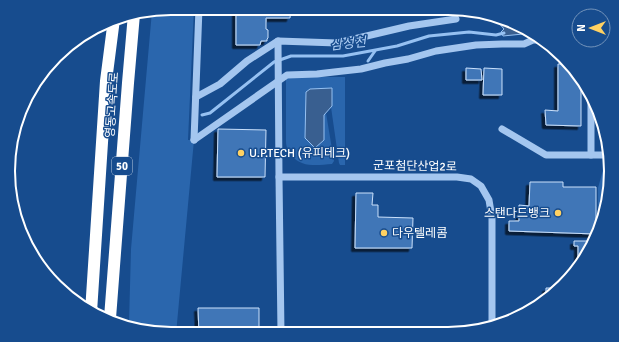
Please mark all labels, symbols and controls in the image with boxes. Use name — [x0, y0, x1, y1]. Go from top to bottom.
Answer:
north arrow — [571, 8, 611, 48]
text: N — [575, 24, 588, 32]
water label: 삼성천 — [329, 34, 368, 54]
street label: 영동고속도로 — [103, 71, 122, 139]
place label: U.P.TECH (유피테크) — [249, 146, 350, 161]
marker: U.P.TECH (유피테크) — [236, 148, 246, 158]
road number: 50 — [112, 157, 132, 175]
street label: 군포첨단산업2로 — [373, 158, 457, 175]
place label: 스탠다드뱅크 — [484, 206, 550, 221]
marker: 스탠다드뱅크 — [553, 208, 563, 218]
place label: 다우텔레콤 — [392, 226, 447, 241]
marker: 다우텔레콤 — [379, 228, 389, 238]

